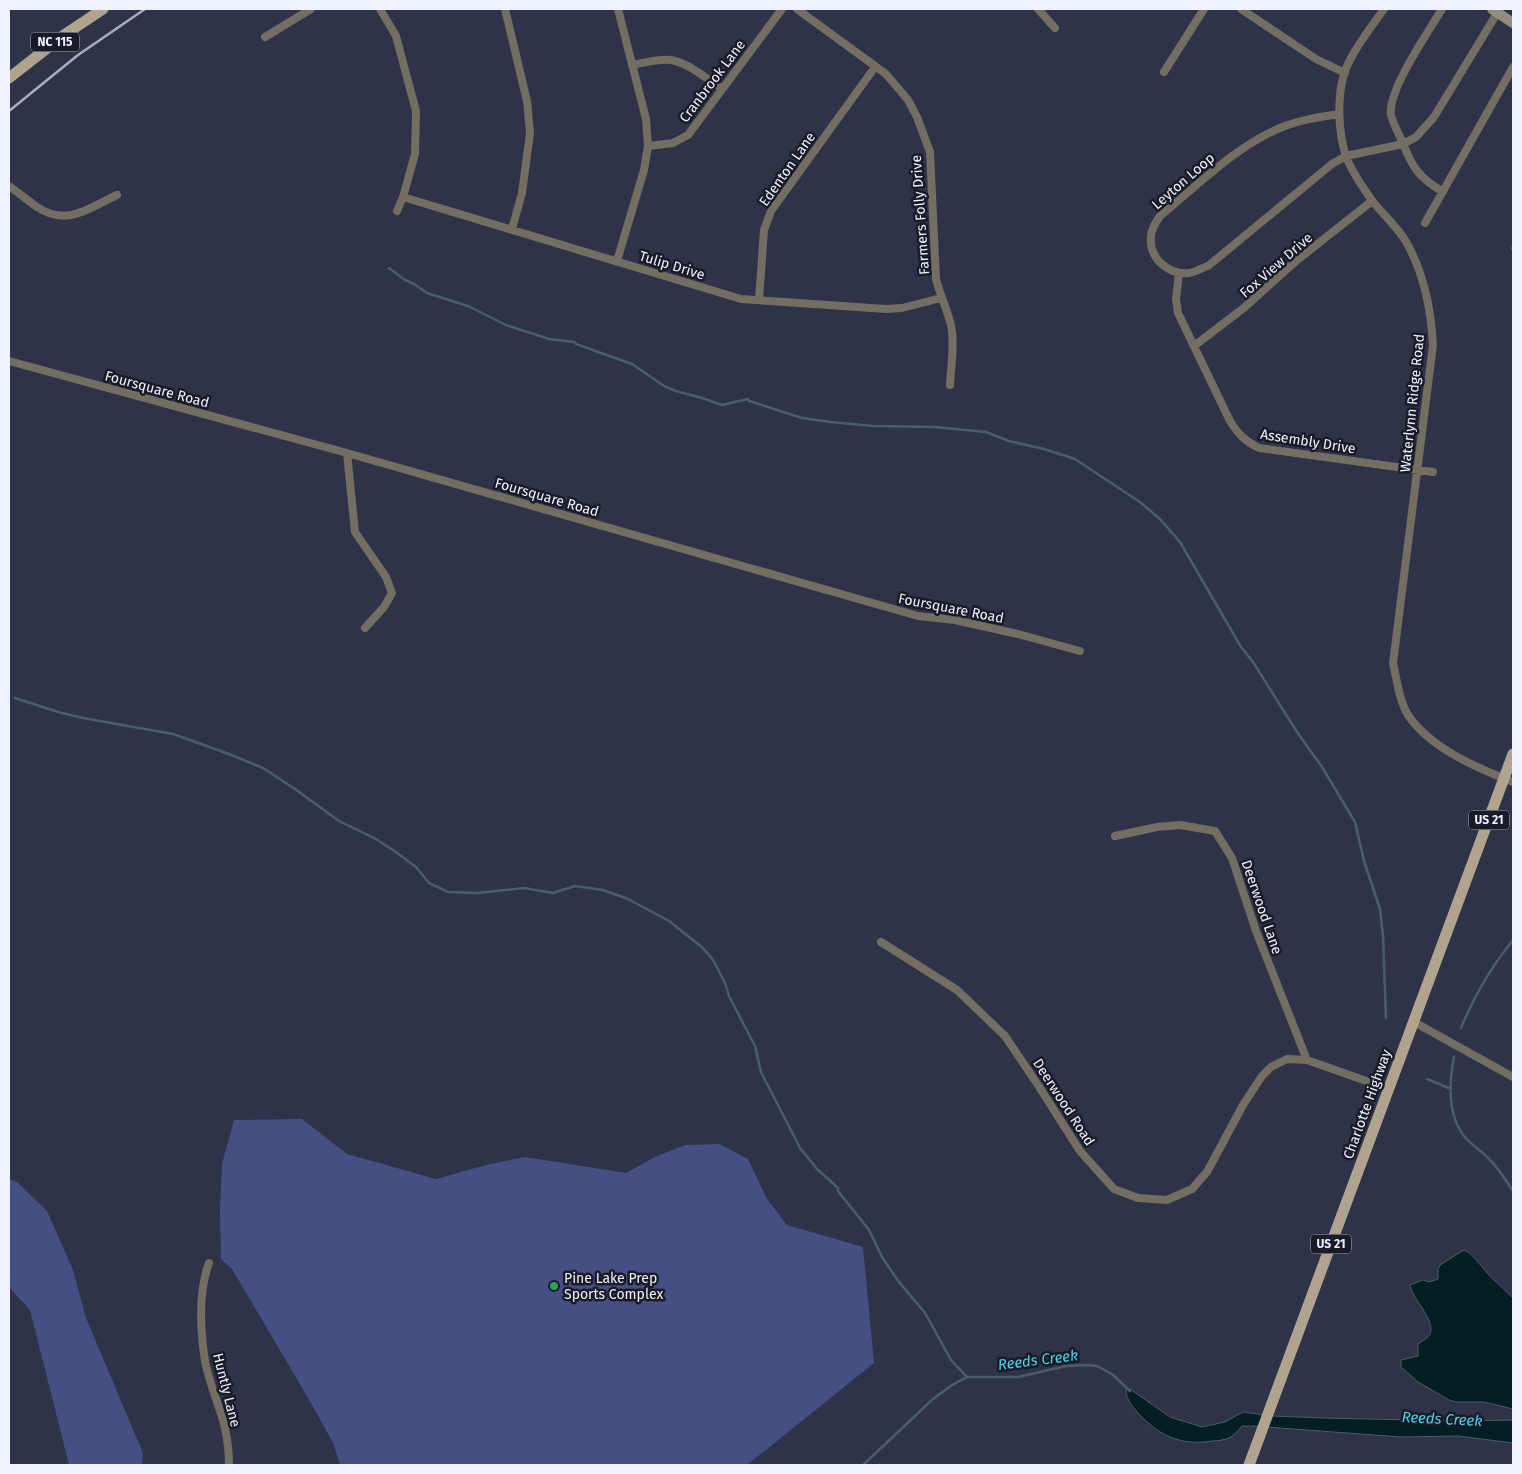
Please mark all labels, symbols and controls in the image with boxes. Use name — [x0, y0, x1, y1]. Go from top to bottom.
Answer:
road number: NC 115 — [31, 32, 79, 52]
street label: Cranbrook Lane — [676, 37, 749, 126]
street label: Edenton Lane — [756, 129, 819, 210]
street label: Leyton Loop — [1149, 150, 1218, 213]
street label: Farmers Folly Drive — [908, 154, 933, 276]
street label: Fox View Drive — [1236, 229, 1316, 302]
street label: Tulip Drive — [637, 247, 707, 284]
street label: Waterlynn Ridge Road — [1397, 333, 1428, 473]
street label: Foursquare Road — [103, 367, 211, 412]
street label: Assembly Drive — [1259, 426, 1357, 457]
street label: Foursquare Road — [493, 475, 601, 520]
street label: Foursquare Road — [897, 590, 1005, 627]
road number: US 21 — [1469, 810, 1509, 830]
street label: Deerwood Lane — [1237, 858, 1286, 956]
street label: Charlotte Highway — [1340, 1047, 1395, 1161]
street label: Deerwood Road — [1029, 1056, 1098, 1149]
road number: US 21 — [1311, 1234, 1351, 1254]
place label: Pine Lake Prep Sports Complex — [564, 1270, 663, 1303]
marker: Pine Lake Prep Sports Complex — [548, 1280, 560, 1292]
water label: Reeds Creek — [997, 1346, 1079, 1374]
street label: Huntly Lane — [209, 1351, 244, 1429]
water label: Reeds Creek — [1401, 1408, 1483, 1430]

